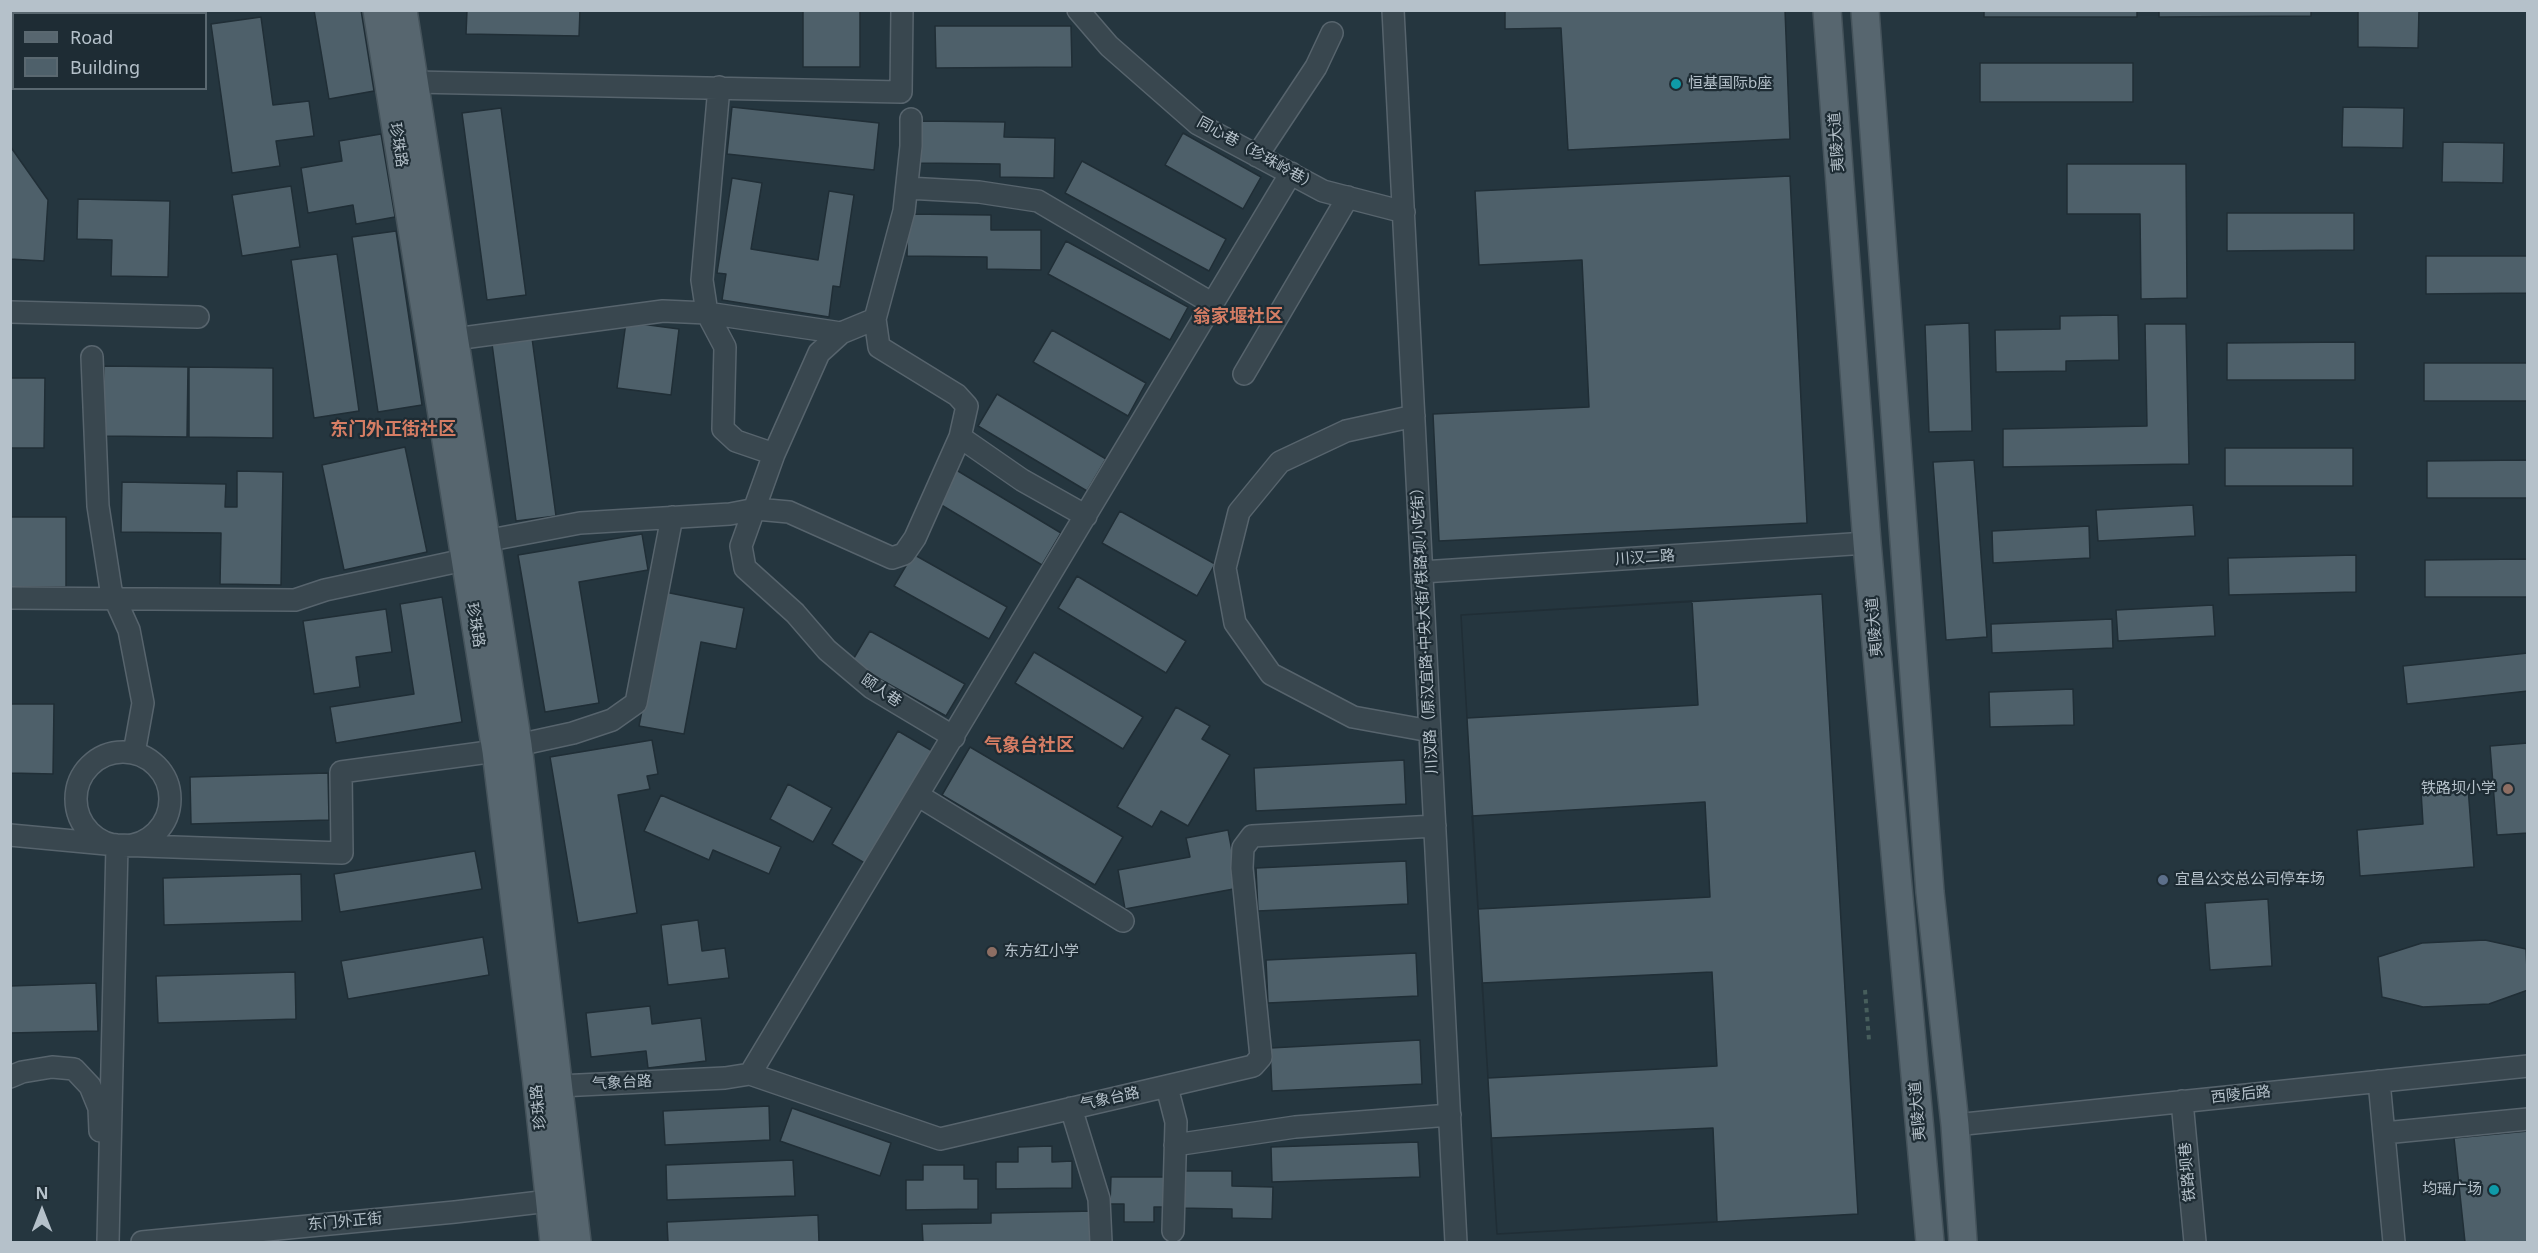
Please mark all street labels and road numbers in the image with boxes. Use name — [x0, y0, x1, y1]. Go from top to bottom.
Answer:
street label: 夷陵大道 — [1826, 111, 1848, 173]
street label: 同心巷（珍珠岭巷） — [1194, 113, 1320, 195]
street label: 珍珠路 — [386, 121, 410, 169]
street label: 川汉路（原汉宜路·中央大街/铁路坝小吃街） — [1408, 479, 1442, 775]
street label: 川汉二路 — [1614, 547, 1676, 569]
street label: 夷陵大道 — [1863, 596, 1887, 658]
street label: 珍珠路 — [462, 601, 488, 649]
street label: 颐人巷 — [857, 671, 905, 711]
street label: 气象台路 — [592, 1072, 652, 1094]
street label: 夷陵大道 — [1906, 1080, 1930, 1142]
street label: 西陵后路 — [2210, 1083, 2272, 1107]
street label: 珍珠路 — [528, 1084, 550, 1130]
street label: 气象台路 — [1079, 1084, 1141, 1114]
street label: 铁路坝巷 — [2176, 1141, 2200, 1203]
street label: 东门外正街 — [307, 1210, 383, 1234]

